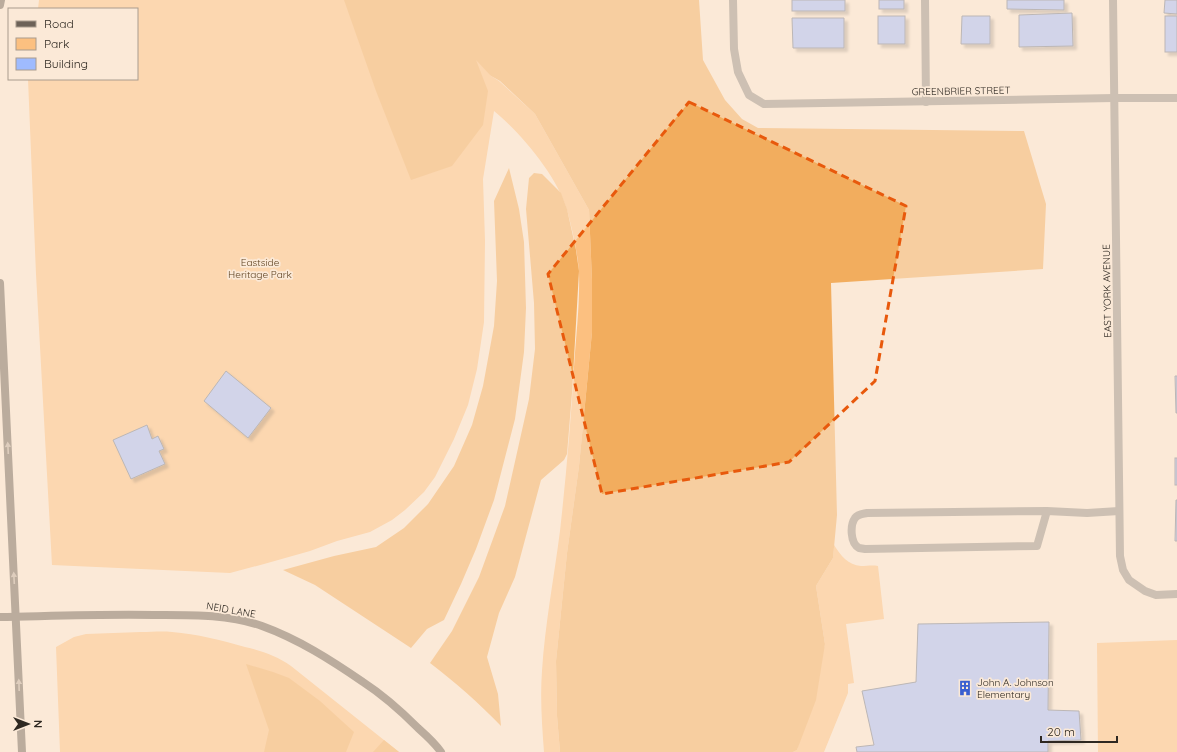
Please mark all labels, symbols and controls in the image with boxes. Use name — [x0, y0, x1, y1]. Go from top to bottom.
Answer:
legend — [8, 8, 138, 80]
text: Road — [44, 16, 74, 31]
text: Park — [44, 36, 69, 51]
text: Building — [44, 56, 88, 71]
street label: GREENBRIER STREET — [911, 84, 1011, 98]
street label: EAST YORK AVENUE — [1100, 244, 1114, 338]
park label: Eastside Heritage Park — [228, 256, 292, 281]
one-way arrow — [5, 441, 11, 454]
one-way arrow — [11, 571, 17, 584]
street label: NEID LANE — [205, 599, 257, 621]
place label: John A. Johnson Elementary — [977, 676, 1054, 701]
one-way arrow — [16, 678, 22, 691]
building icon: John A. Johnson Elementary — [956, 679, 974, 697]
north arrow — [8, 704, 48, 744]
scale bar — [1041, 718, 1117, 744]
text: N — [31, 720, 45, 728]
text: 20 m — [1047, 724, 1075, 739]

